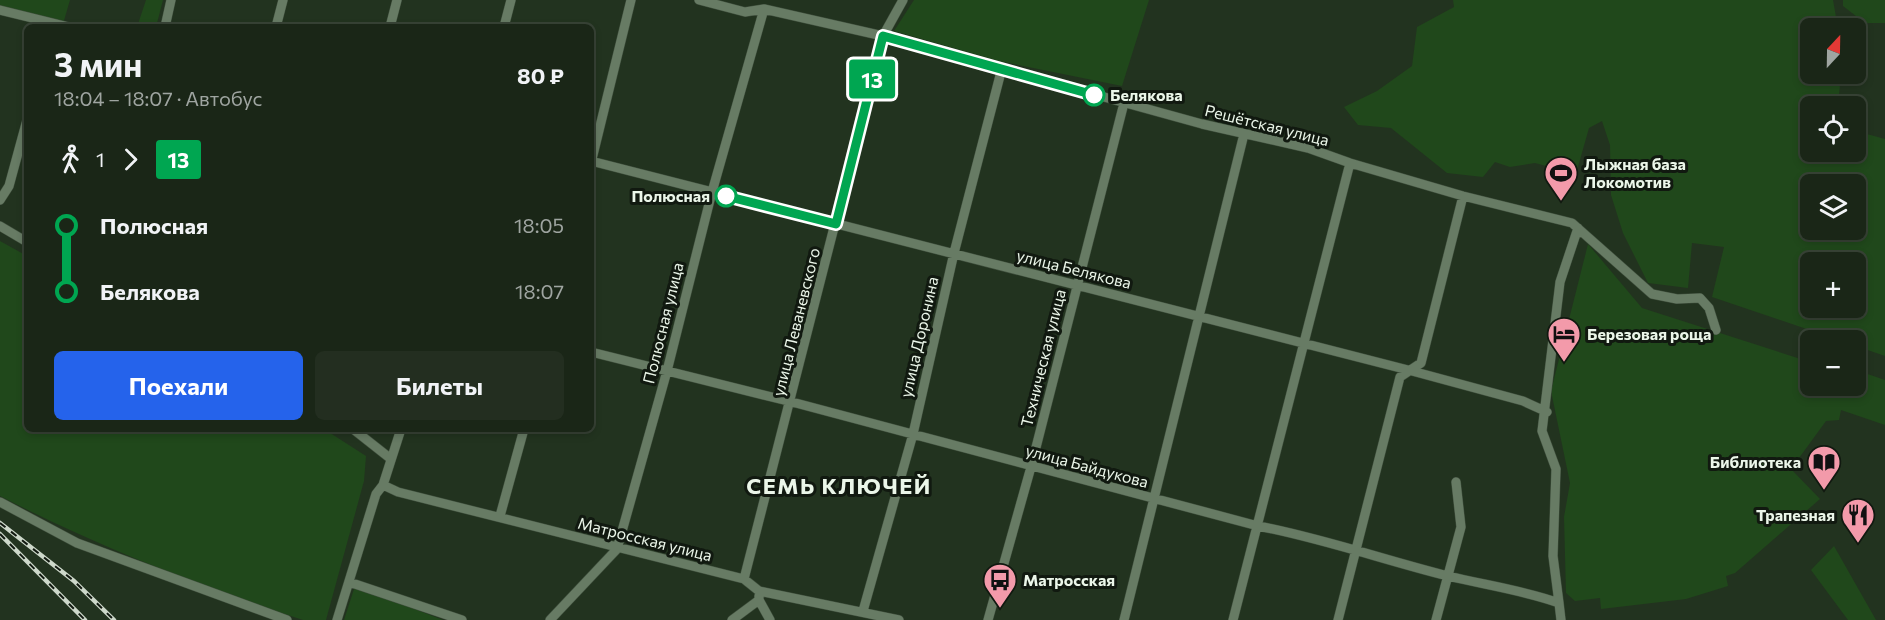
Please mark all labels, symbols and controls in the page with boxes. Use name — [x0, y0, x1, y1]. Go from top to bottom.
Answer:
north arrow — [1800, 18, 1866, 84]
map controls — [1800, 18, 1866, 396]
text: 3 мин — [54, 43, 142, 84]
line badge: 13 — [845, 60, 899, 98]
text: 80 ₽ — [517, 62, 564, 89]
text: 13 — [861, 67, 883, 92]
marker: Белякова — [1083, 84, 1105, 106]
place label: Белякова — [1110, 85, 1183, 104]
text: 18:04 – 18:07 · Автобус — [54, 86, 263, 110]
button: locate — [1800, 96, 1866, 162]
street label: Решётская улица — [1203, 100, 1331, 149]
icon: walk — [54, 143, 87, 176]
icon: forward — [114, 143, 147, 176]
text: 1 — [96, 147, 105, 171]
text: 13 — [168, 147, 189, 172]
place label: Лыжная база Локомотив — [1584, 154, 1686, 191]
sports icon: Лыжная база Локомотив — [1543, 155, 1579, 202]
button: layers — [1800, 174, 1866, 240]
marker: Полюсная — [715, 185, 737, 207]
place label: Полюсная — [631, 186, 710, 205]
text: Полюсная — [100, 212, 208, 239]
text: 18:05 — [514, 213, 564, 237]
street label: улица Белякова — [1015, 245, 1133, 292]
street label: улица Леваневского — [768, 246, 823, 398]
button: + — [1800, 252, 1866, 318]
street label: Полюсная улица — [638, 260, 687, 385]
street label: улица Доронина — [895, 275, 942, 399]
text: Белякова — [100, 278, 200, 305]
text: 18:07 — [515, 279, 564, 303]
street label: Техническая улица — [1016, 287, 1069, 429]
hotel icon: Березовая роща — [1546, 316, 1582, 363]
place label: Березовая роща — [1587, 324, 1711, 343]
button: − — [1800, 330, 1866, 396]
button: Поехали — [54, 351, 303, 420]
button: Билеты — [315, 351, 564, 420]
street label: улица Байдукова — [1024, 440, 1151, 491]
library icon: Библиотека — [1806, 444, 1842, 491]
place label: Библиотека — [1710, 452, 1801, 471]
district label: СЕМЬ КЛЮЧЕЙ — [746, 472, 932, 499]
restaurant icon: Трапезная — [1840, 497, 1876, 544]
place label: Трапезная — [1756, 505, 1835, 524]
street label: Матросская улица — [576, 513, 714, 564]
bus stop icon: Матросская — [982, 562, 1018, 609]
place label: Матросская — [1023, 570, 1115, 589]

